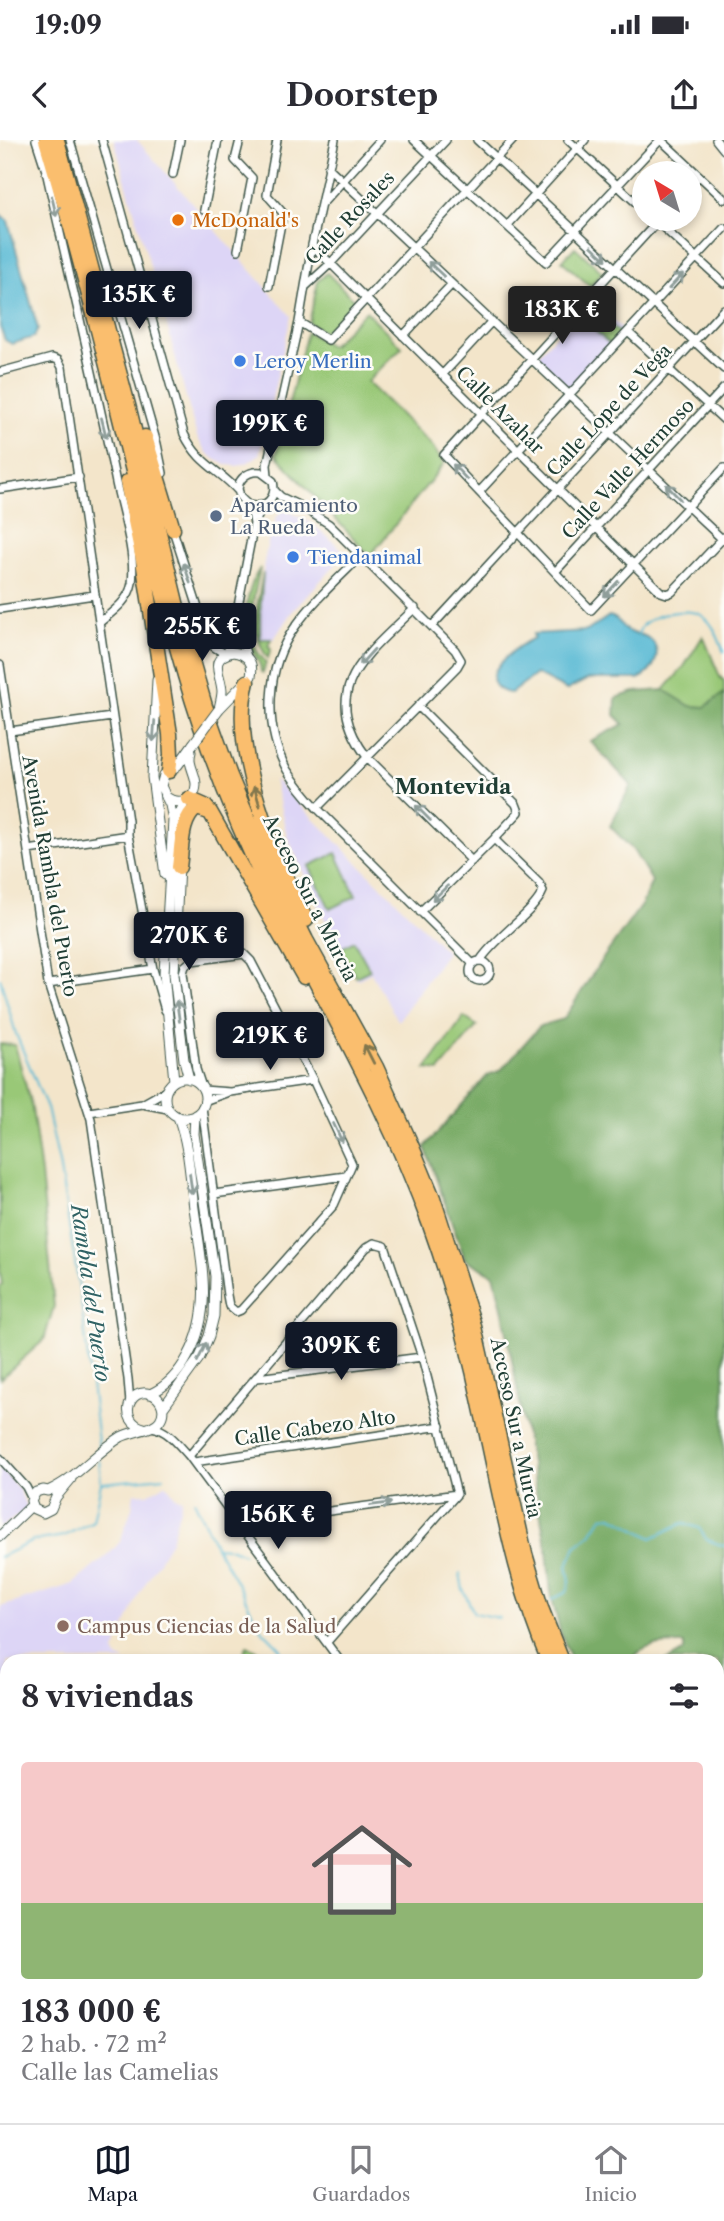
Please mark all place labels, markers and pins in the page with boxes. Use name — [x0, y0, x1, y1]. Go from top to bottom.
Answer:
place label: McDonald's — [192, 209, 299, 232]
marker: McDonald's — [170, 212, 186, 228]
pin: 135K € — [82, 272, 196, 331]
pin: 183K € — [505, 286, 619, 346]
place label: Leroy Merlin — [254, 350, 372, 373]
marker: Leroy Merlin — [232, 353, 248, 369]
pin: 199K € — [213, 400, 327, 460]
place label: Aparcamiento La Rueda — [229, 494, 358, 539]
marker: Aparcamiento La Rueda — [208, 508, 224, 524]
place label: Tiendanimal — [307, 546, 422, 569]
marker: Tiendanimal — [285, 549, 301, 565]
pin: 255K € — [145, 603, 259, 663]
pin: 270K € — [132, 912, 246, 972]
pin: 219K € — [213, 1012, 327, 1072]
pin: 309K € — [284, 1322, 398, 1382]
pin: 156K € — [221, 1492, 335, 1551]
place label: Campus Ciencias de la Salud — [77, 1615, 337, 1638]
marker: Campus Ciencias de la Salud — [55, 1618, 71, 1634]

